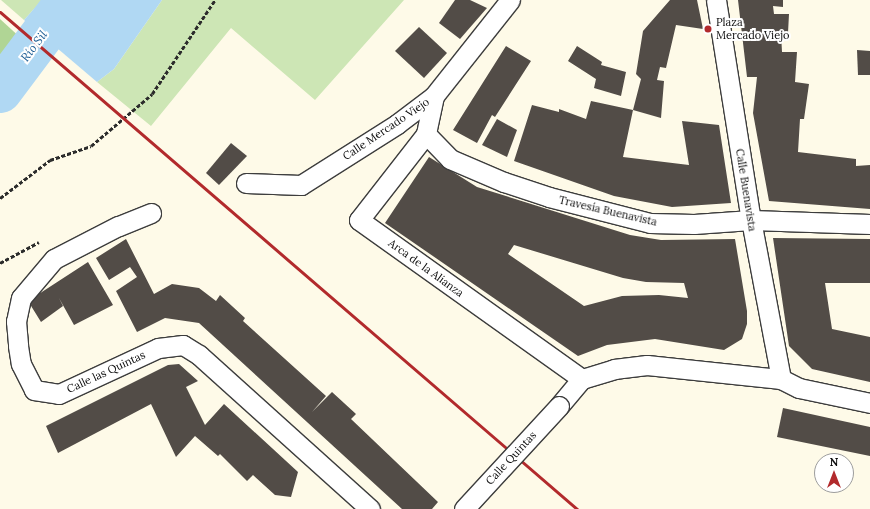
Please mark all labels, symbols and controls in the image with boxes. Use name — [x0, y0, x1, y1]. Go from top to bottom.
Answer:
place label: Plaza Mercado Viejo — [716, 16, 789, 42]
marker: Plaza Mercado Viejo — [703, 24, 713, 34]
water label: Río Sil — [18, 28, 50, 64]
street label: Calle Mercado Viejo — [340, 95, 432, 163]
street label: Calle Buenavista — [733, 148, 759, 232]
street label: Travesía Buenavista — [558, 193, 658, 229]
street label: Arca de la Alianza — [386, 236, 466, 300]
street label: Calle las Quintas — [65, 348, 147, 396]
street label: Calle Quintas — [483, 429, 539, 487]
north arrow — [814, 453, 854, 493]
text: N — [830, 455, 838, 469]

